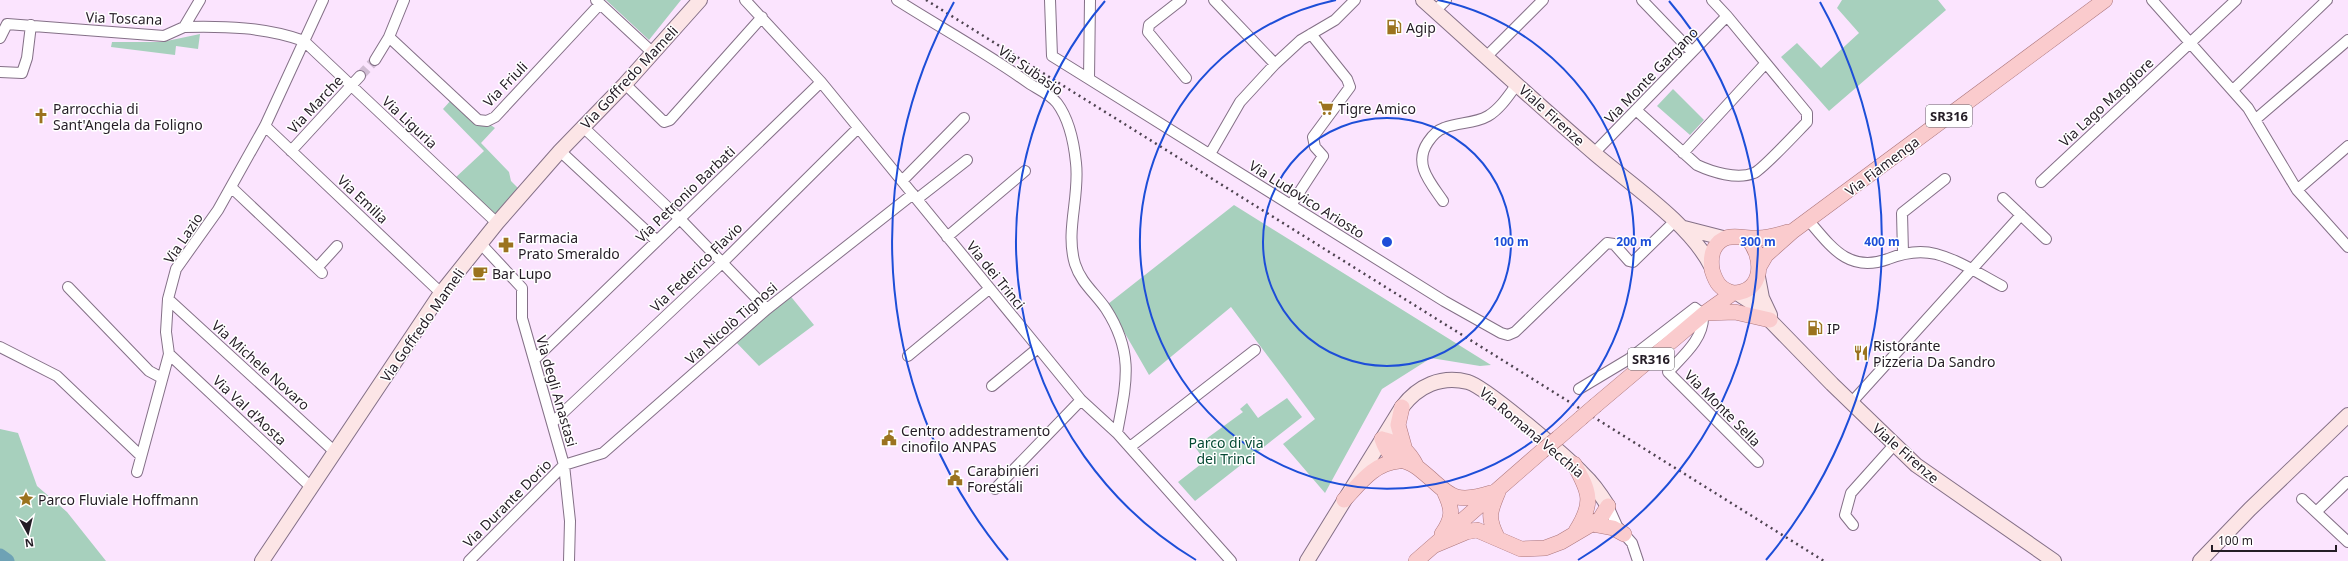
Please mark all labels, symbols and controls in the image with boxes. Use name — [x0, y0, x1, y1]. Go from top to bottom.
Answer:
street label: Via Toscana — [85, 7, 163, 29]
fuel station icon: Agip — [1385, 18, 1403, 36]
place label: Agip — [1406, 18, 1436, 37]
street label: Via Goffredo Mameli — [576, 21, 682, 133]
street label: Via Monte Gargano — [1600, 23, 1702, 127]
street label: Via Subasio — [995, 41, 1067, 99]
street label: Via Lago Maggiore — [2055, 53, 2157, 151]
street label: Via Friuli — [479, 57, 531, 111]
street label: Via Marche — [283, 71, 347, 137]
street label: Viale Firenze — [1515, 80, 1589, 150]
street label: Via Liguria — [378, 92, 442, 152]
place label: Parrocchia di Sant'Angela da Foligno — [53, 99, 203, 134]
supermarket icon: Tigre Amico — [1317, 99, 1335, 117]
place label: Tigre Amico — [1338, 99, 1416, 118]
road number: SR316 — [1926, 105, 1972, 127]
church icon: Parrocchia di Sant'Angela da Foligno — [32, 107, 50, 125]
street label: Via Fiamenga — [1841, 132, 1923, 200]
street label: Via Petronio Barbati — [631, 142, 739, 246]
street label: Via Ludovico Ariosto — [1246, 156, 1368, 242]
street label: Via Emilia — [333, 171, 393, 227]
street label: Via Lazio — [159, 209, 207, 267]
street label: Via Federico Flavio — [646, 218, 746, 316]
place label: Farmacia Prato Smeraldo — [518, 228, 620, 263]
text: 100 m — [1493, 233, 1529, 250]
text: 200 m — [1616, 233, 1652, 250]
text: 300 m — [1740, 233, 1776, 250]
text: 400 m — [1864, 233, 1900, 250]
centre of rings — [1380, 235, 1394, 249]
pharmacy icon: Farmacia Prato Smeraldo — [497, 236, 515, 254]
street label: Via dei Trinci — [963, 237, 1029, 313]
street label: Via Goffredo Mameli — [376, 264, 468, 386]
cafe icon: Bar Lupo — [471, 264, 489, 282]
place label: Bar Lupo — [492, 264, 551, 283]
street label: Via Nicolò Tignosi — [681, 278, 781, 368]
street label: Via Michele Novaro — [208, 316, 314, 414]
fuel station icon: IP — [1806, 319, 1824, 337]
place label: IP — [1827, 319, 1840, 338]
street label: Via degli Anastasi — [532, 333, 582, 449]
place label: Ristorante Pizzeria Da Sandro — [1873, 336, 1996, 371]
restaurant icon: Ristorante Pizzeria Da Sandro — [1852, 344, 1870, 362]
road number: SR316 — [1628, 348, 1674, 370]
street label: Via Monte Sella — [1681, 366, 1765, 450]
street label: Via Val d'Aosta — [209, 371, 291, 449]
street label: Via Romana Vecchia — [1476, 383, 1588, 481]
street label: Viale Firenze — [1869, 419, 1943, 487]
place label: Centro addestramento cinofilo ANPAS — [901, 421, 1050, 456]
public building icon: Centro addestramento cinofilo ANPAS — [880, 429, 898, 447]
park label: Parco di via dei Trinci — [1188, 433, 1264, 468]
street label: Via Durante Dorio — [459, 455, 555, 551]
place label: Carabinieri Forestali — [967, 461, 1039, 496]
public building icon: Carabinieri Forestali — [946, 469, 964, 487]
place icon: Parco Fluviale Hoffmann — [17, 490, 35, 508]
place label: Parco Fluviale Hoffmann — [38, 490, 199, 509]
north arrow — [8, 513, 48, 553]
scale bar — [2212, 527, 2336, 553]
text: 100 m — [2218, 532, 2253, 549]
text: N — [24, 535, 35, 551]

